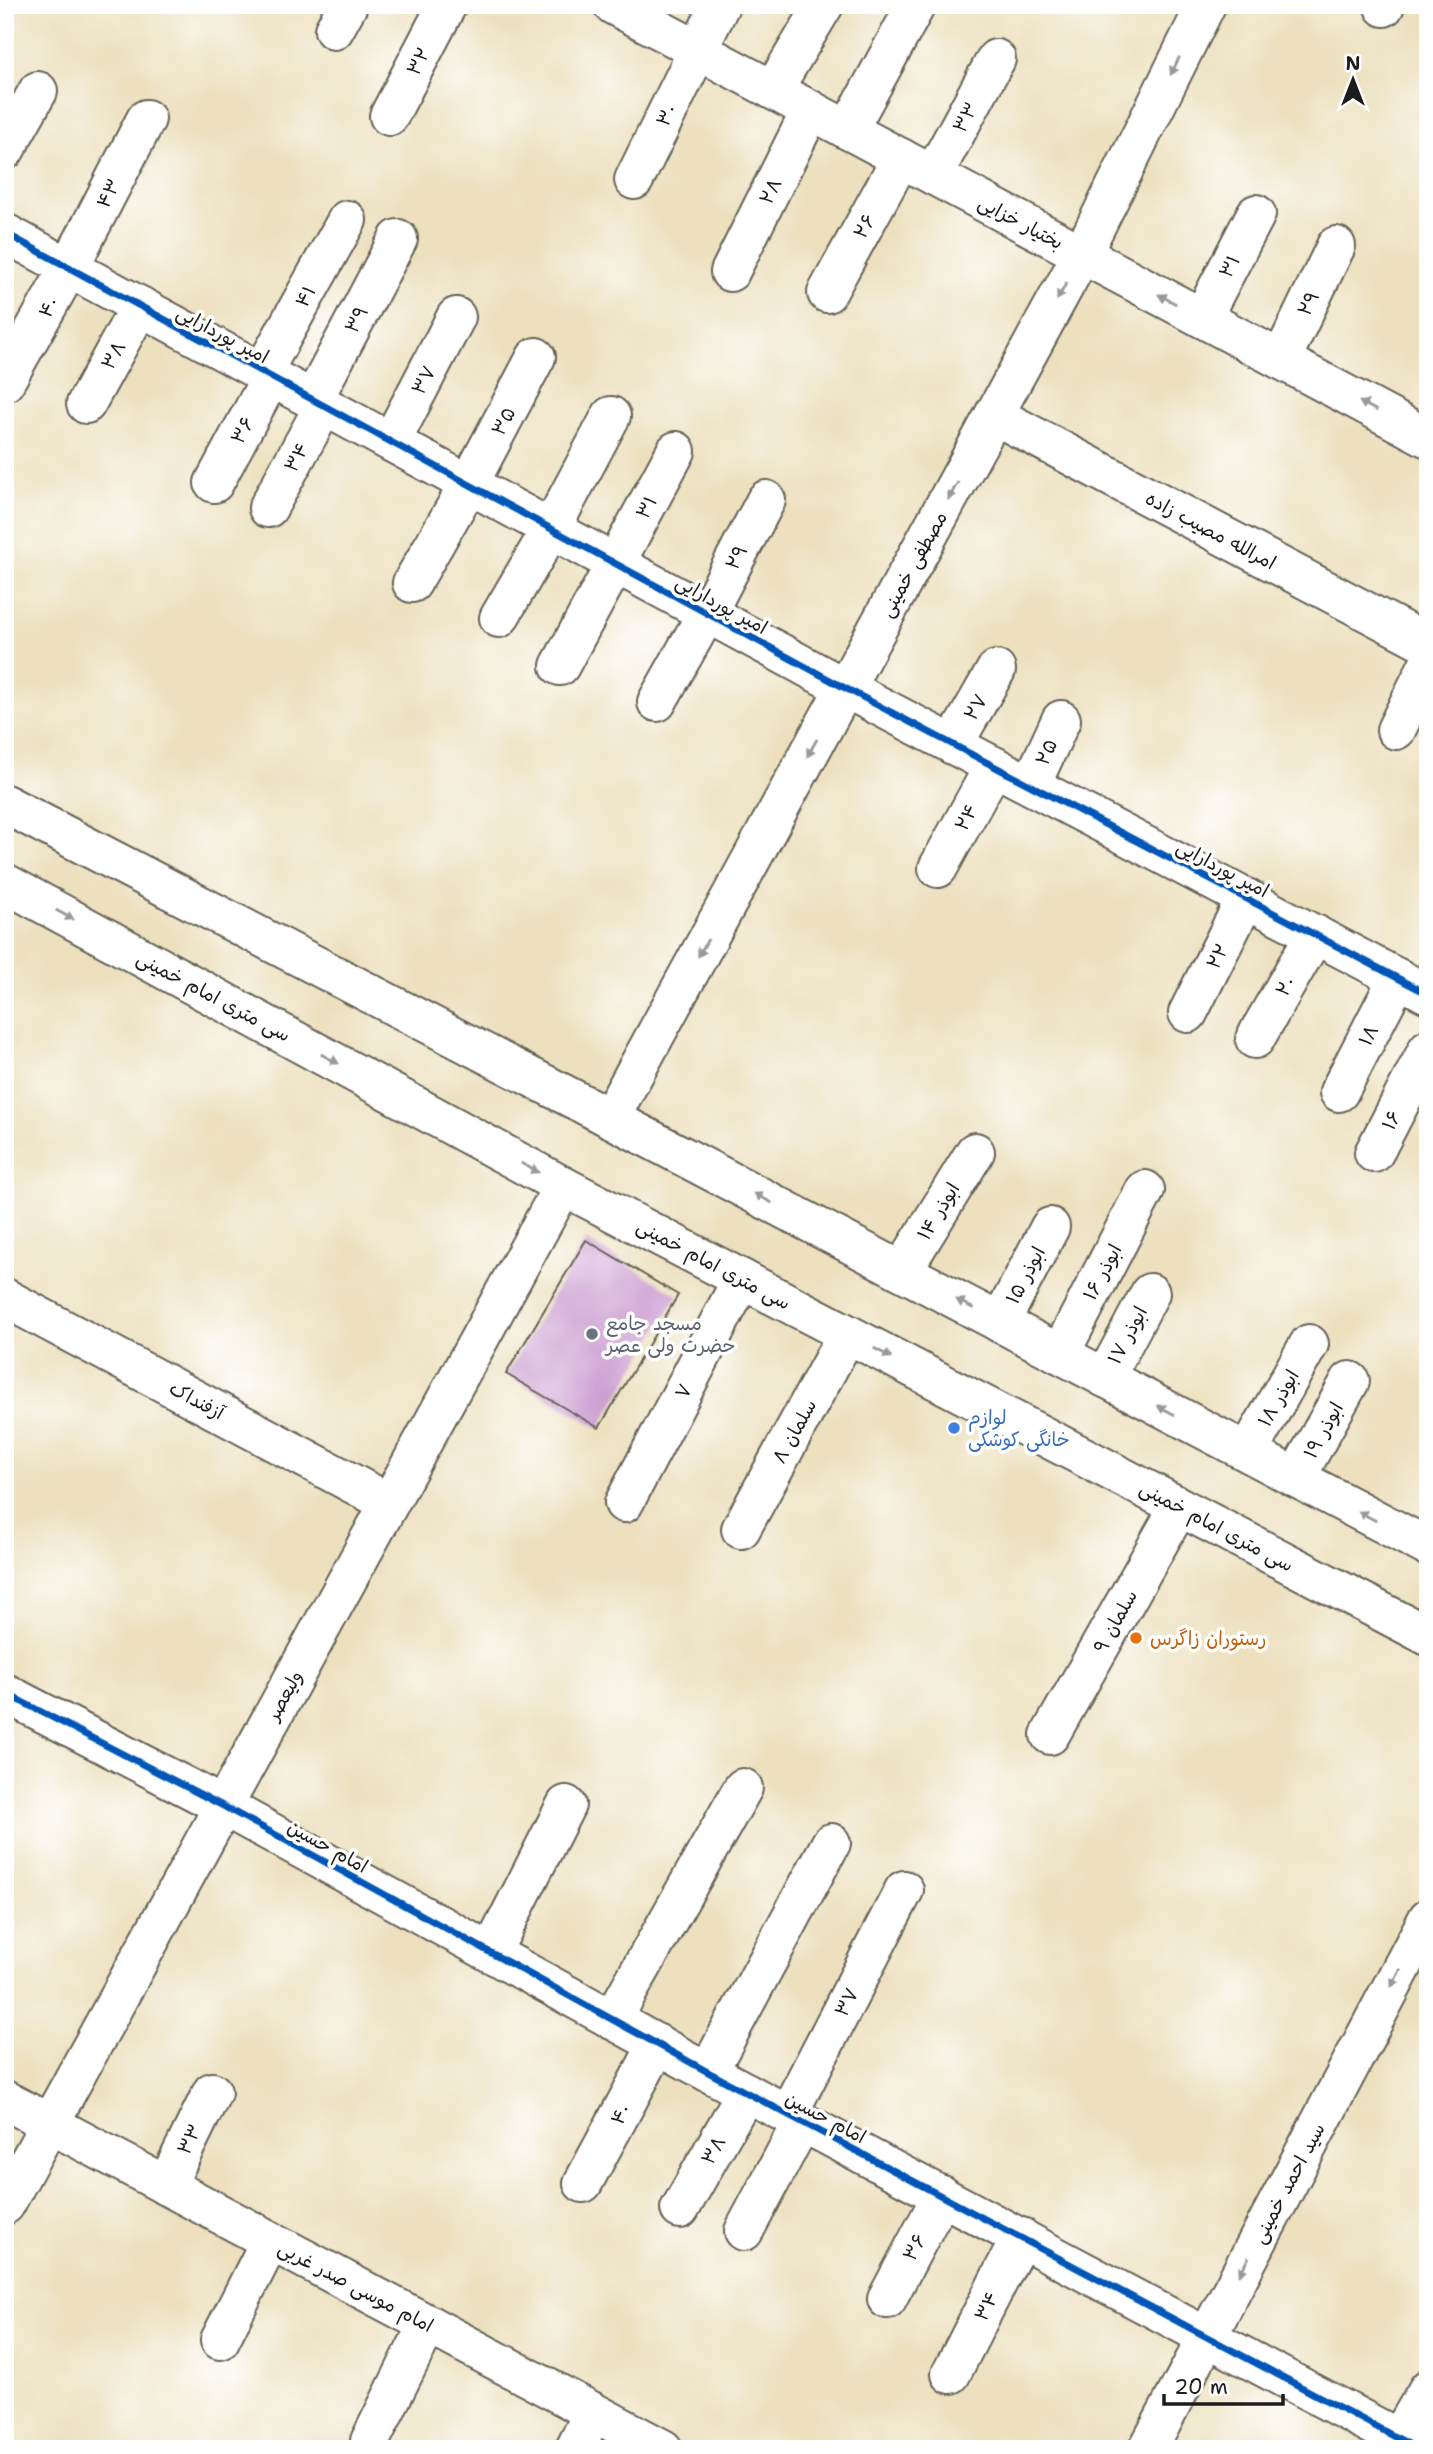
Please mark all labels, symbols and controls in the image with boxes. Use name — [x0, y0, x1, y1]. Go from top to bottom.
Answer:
street label: ۳۲ — [401, 43, 436, 80]
north arrow — [1318, 46, 1388, 116]
text: N — [1345, 51, 1361, 76]
one-way arrow — [1170, 56, 1181, 76]
street label: ۳۳ — [947, 98, 984, 137]
street label: ۳۰ — [650, 100, 682, 130]
street label: ۴۳ — [91, 174, 126, 212]
street label: ۲۸ — [753, 174, 787, 208]
street label: بختیار خزایی — [974, 190, 1068, 255]
street label: ۲۶ — [848, 210, 881, 243]
street label: ۳۱ — [1213, 250, 1246, 282]
street label: ۴۱ — [289, 281, 321, 312]
one-way arrow — [1056, 281, 1068, 301]
street label: ۲۹ — [1292, 287, 1325, 320]
street label: ۴۰ — [33, 292, 64, 322]
one-way arrow — [1156, 294, 1176, 306]
street label: امیر پوردارایی — [172, 300, 273, 369]
street label: ۳۹ — [339, 301, 374, 337]
street label: ۳۸ — [96, 337, 131, 374]
street label: ۳۷ — [406, 362, 441, 399]
one-way arrow — [1358, 400, 1377, 412]
street label: ۳۵ — [486, 403, 521, 440]
street label: ۳۶ — [225, 412, 260, 448]
street label: ۳۴ — [278, 438, 315, 476]
one-way arrow — [947, 481, 959, 501]
street label: امرالله مصیب زاده — [1141, 486, 1280, 575]
street label: ۳۱ — [630, 491, 663, 523]
street label: مصطفی خمینی — [874, 507, 953, 622]
street label: ۲۹ — [720, 541, 753, 574]
street label: امیر پوردارایی — [671, 569, 772, 640]
street label: ۲۷ — [958, 690, 993, 725]
street label: ۲۵ — [1030, 735, 1063, 769]
one-way arrow — [806, 738, 818, 758]
street label: ۲۴ — [949, 799, 984, 835]
street label: امیر پوردارایی — [1172, 834, 1273, 903]
one-way arrow — [55, 910, 75, 921]
one-way arrow — [697, 938, 709, 958]
street label: ۲۲ — [1200, 939, 1234, 973]
street label: سی متری امام خمینی — [132, 945, 295, 1049]
street label: ۲۰ — [1270, 972, 1301, 1001]
street label: ۱۸ — [1353, 1021, 1384, 1050]
one-way arrow — [320, 1053, 340, 1065]
street label: ۱۶ — [1376, 1106, 1407, 1134]
one-way arrow — [520, 1161, 540, 1173]
street label: ابوذر ۱۴ — [912, 1178, 965, 1245]
one-way arrow — [753, 1192, 773, 1204]
street label: سی متری امام خمینی — [632, 1213, 795, 1317]
street label: ابوذر ۱۶ — [1077, 1240, 1128, 1305]
street label: ابوذر ۱۵ — [1000, 1242, 1051, 1308]
one-way arrow — [955, 1298, 975, 1309]
street label: ابوذر ۱۷ — [1102, 1302, 1153, 1368]
place label: مسجد جامع حضرت ولی عصر — [604, 1311, 736, 1358]
marker: مسجد جامع حضرت ولی عصر — [584, 1326, 600, 1342]
one-way arrow — [873, 1347, 893, 1358]
street label: ابوذر ۱۸ — [1252, 1365, 1305, 1431]
street label: آزفنداک — [165, 1376, 230, 1426]
street label: ۷ — [669, 1379, 698, 1403]
street label: سلمان ۸ — [767, 1395, 822, 1468]
street label: ابوذر ۱۹ — [1298, 1398, 1349, 1463]
one-way arrow — [1156, 1404, 1176, 1415]
place label: لوازم خانگی کوشکی — [968, 1405, 1070, 1452]
marker: لوازم خانگی کوشکی — [946, 1420, 962, 1436]
street label: سی متری امام خمینی — [1135, 1475, 1298, 1579]
one-way arrow — [1357, 1510, 1377, 1522]
street label: سلمان ۹ — [1088, 1585, 1143, 1657]
place label: رستوران زاگرس — [1150, 1626, 1266, 1651]
marker: رستوران زاگرس — [1128, 1630, 1144, 1646]
street label: وليعصر — [260, 1666, 308, 1726]
street label: امام حسین — [282, 1814, 372, 1881]
one-way arrow — [1390, 1968, 1402, 1988]
street label: ۳۷ — [829, 1984, 864, 2021]
street label: امام حسین — [780, 2086, 871, 2151]
street label: ۴۰ — [605, 2099, 636, 2129]
street label: سید احمد خمینی — [1246, 2119, 1331, 2248]
street label: ۳۳ — [171, 2120, 208, 2159]
street label: ۳۸ — [696, 2132, 731, 2169]
street label: ۳۶ — [897, 2229, 932, 2265]
street label: امام موسی صدر غربی — [273, 2235, 438, 2340]
one-way arrow — [1238, 2256, 1250, 2276]
street label: ۳۴ — [969, 2287, 1004, 2325]
scale bar — [1164, 2363, 1282, 2407]
text: 20 m — [1174, 2373, 1228, 2401]

